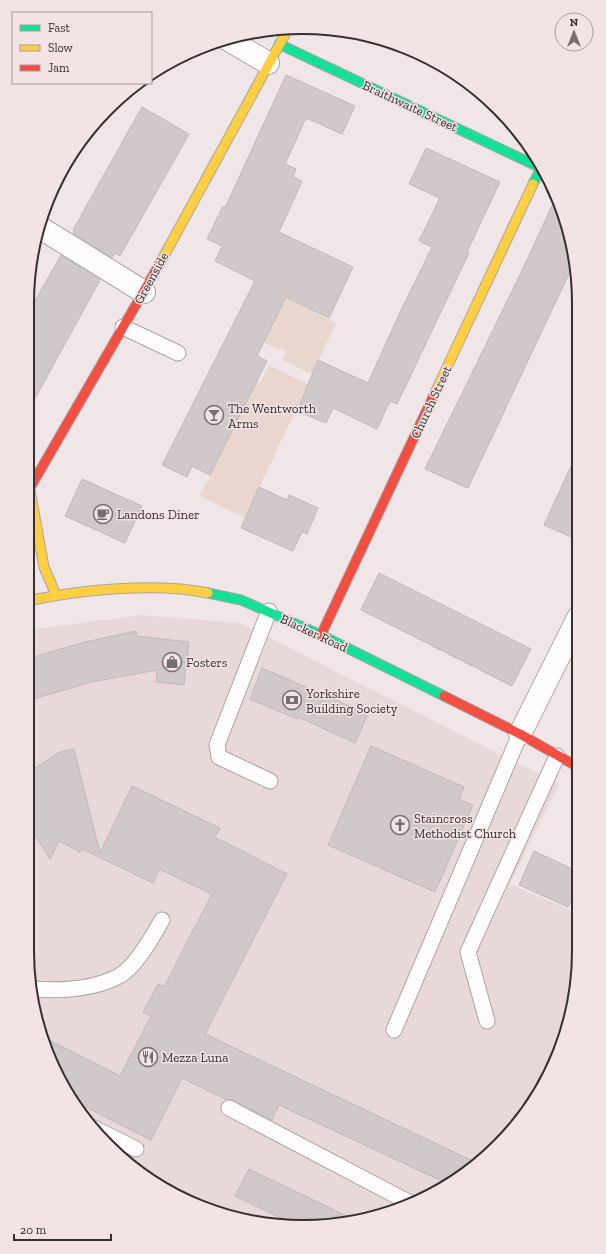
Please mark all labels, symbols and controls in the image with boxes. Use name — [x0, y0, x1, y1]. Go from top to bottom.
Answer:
legend — [12, 12, 152, 84]
north arrow — [554, 12, 594, 52]
text: N — [570, 16, 579, 29]
text: Fast — [48, 21, 71, 35]
text: Slow — [48, 41, 74, 55]
text: Jam — [48, 61, 70, 75]
street label: Braithwaite Street — [360, 77, 460, 135]
street label: Greenside — [131, 250, 171, 306]
street label: Church Street — [408, 363, 455, 441]
place label: The Wentworth Arms — [228, 401, 317, 431]
bar icon: The Wentworth Arms — [203, 404, 225, 426]
cafe icon: Landons Diner — [92, 503, 114, 525]
place label: Landons Diner — [117, 507, 200, 522]
street label: Blacker Road — [278, 611, 350, 655]
shop icon: Fosters — [161, 651, 183, 673]
place label: Fosters — [186, 655, 228, 670]
place label: Yorkshire Building Society — [305, 686, 398, 716]
bank icon: Yorkshire Building Society — [281, 689, 303, 711]
place label: Staincross Methodist Church — [414, 811, 517, 841]
church icon: Staincross Methodist Church — [389, 814, 411, 836]
restaurant icon: Mezza Luna — [137, 1046, 159, 1068]
place label: Mezza Luna — [162, 1050, 229, 1065]
scale bar — [14, 1216, 111, 1242]
text: 20 m — [20, 1223, 47, 1237]

